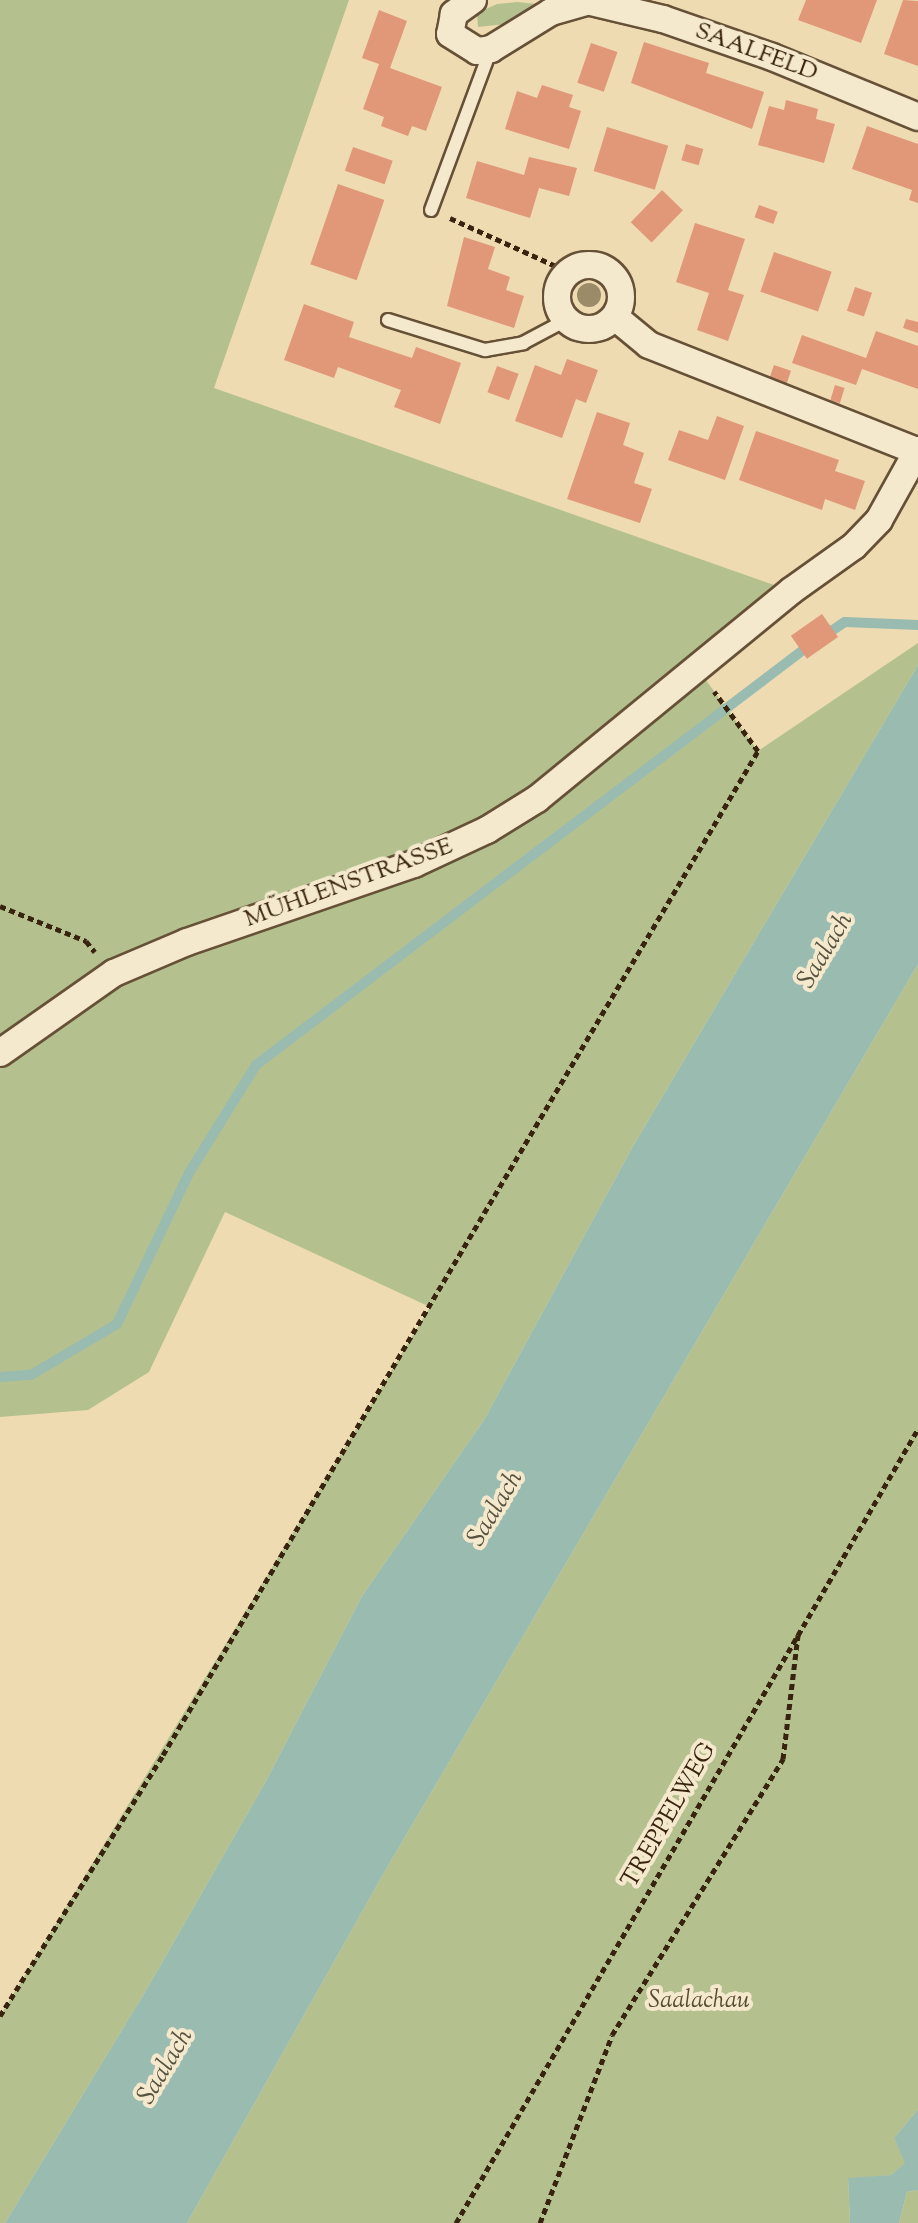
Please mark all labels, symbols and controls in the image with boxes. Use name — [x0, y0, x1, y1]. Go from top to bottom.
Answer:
street label: SAALFELD — [691, 18, 821, 88]
street label: MÜHLENSTRASSE — [241, 833, 457, 935]
water label: Saalach — [791, 908, 861, 994]
water label: Saalach — [461, 1466, 531, 1552]
street label: TREPPELWEG — [617, 1738, 723, 1894]
park label: Saalachau — [648, 1988, 750, 2016]
water label: Saalach — [131, 2024, 201, 2110]

